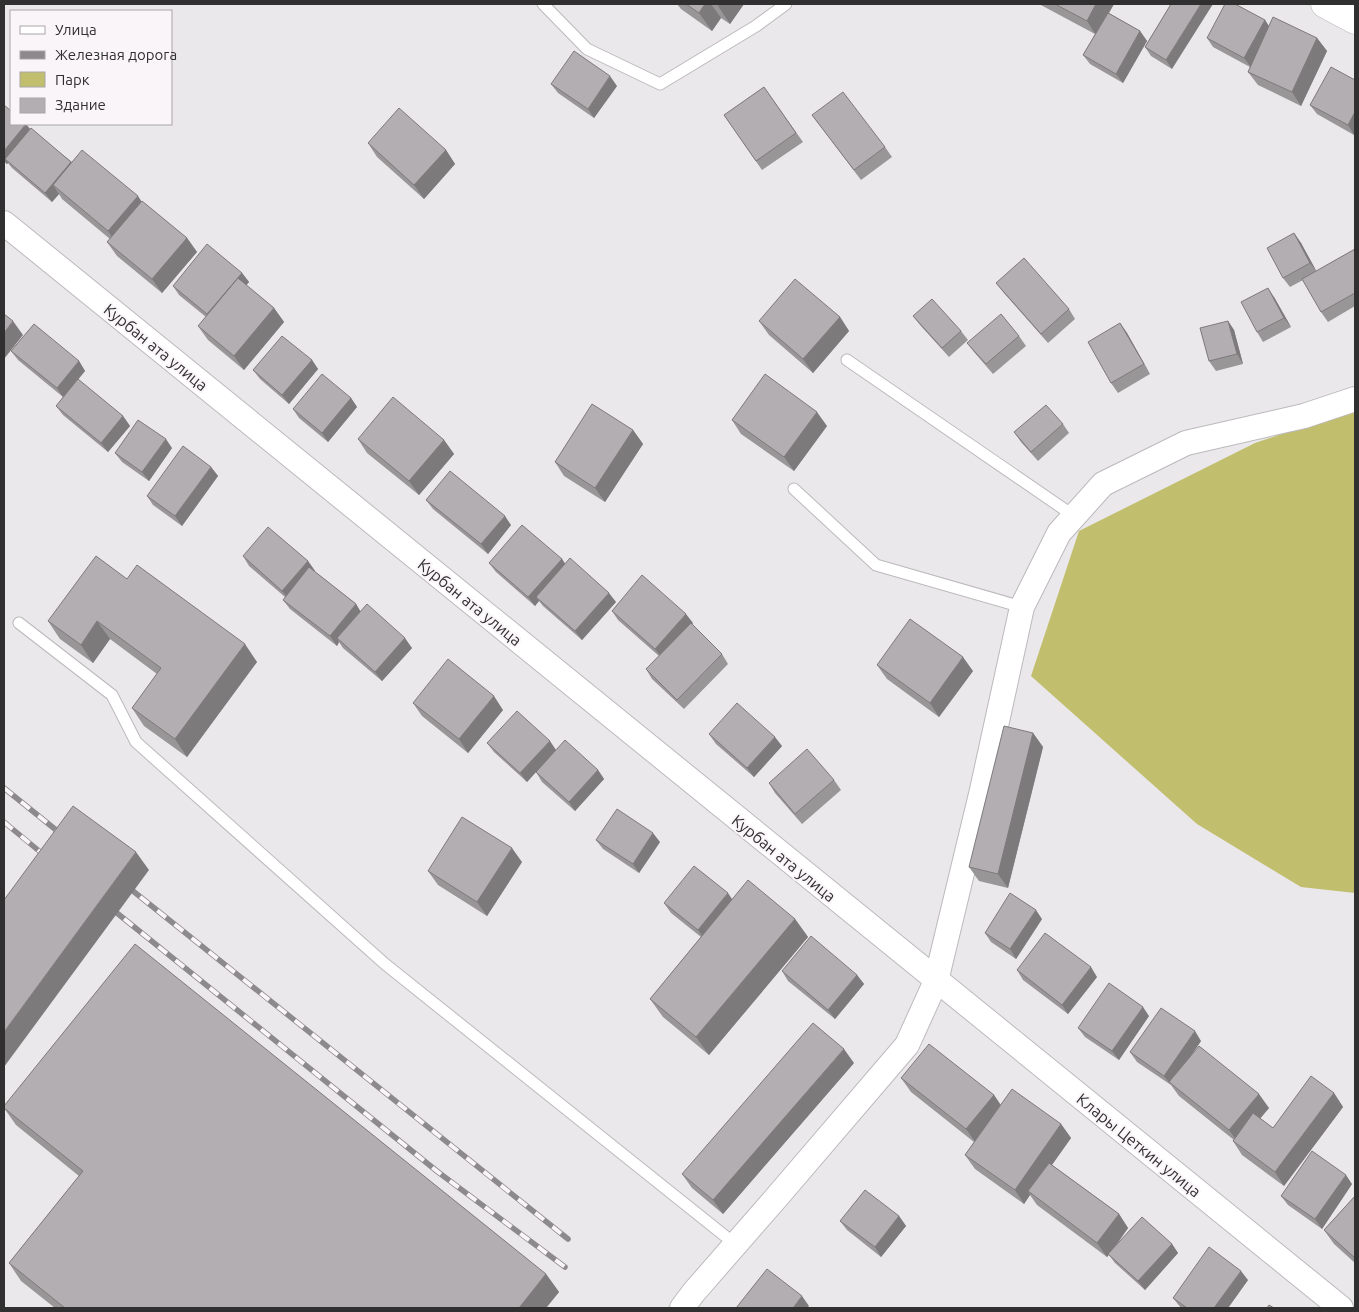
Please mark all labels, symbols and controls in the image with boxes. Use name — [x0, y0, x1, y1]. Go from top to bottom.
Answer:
legend — [10, 10, 172, 125]
text: Улица — [55, 21, 97, 38]
text: Железная дорога — [55, 46, 177, 63]
text: Парк — [55, 71, 90, 88]
text: Здание — [55, 96, 106, 113]
street label: Курбан ата улица — [101, 300, 211, 394]
street label: Курбан ата улица — [415, 555, 525, 649]
street label: Курбан ата улица — [729, 811, 839, 905]
street label: Клары Цеткин улица — [1073, 1089, 1205, 1201]

